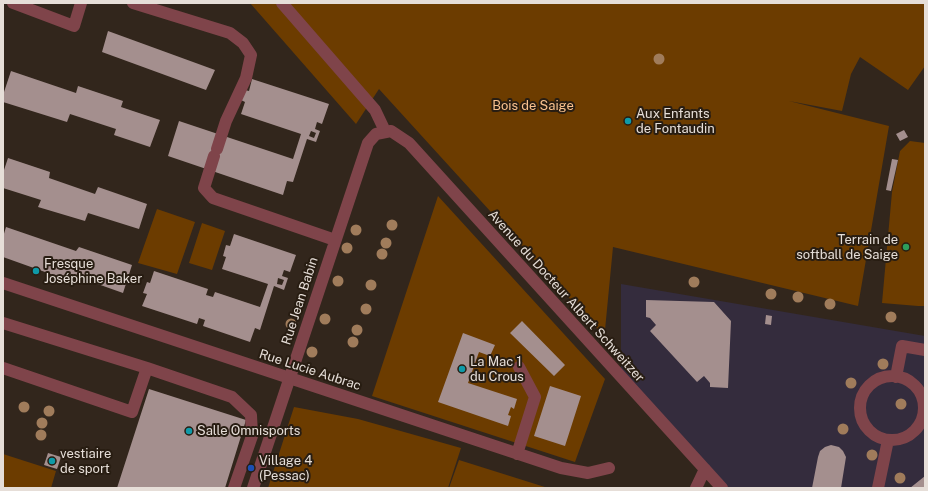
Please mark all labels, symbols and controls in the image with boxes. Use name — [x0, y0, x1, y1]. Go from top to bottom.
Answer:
park label: Bois de Saige — [492, 98, 574, 114]
place label: Aux Enfants de Fontaudin — [636, 106, 715, 137]
marker: Aux Enfants de Fontaudin — [623, 116, 633, 126]
street label: Avenue du Docteur Albert Schweitzer — [485, 207, 647, 385]
place label: Terrain de softball de Saige — [796, 232, 898, 263]
marker: Terrain de softball de Saige — [901, 242, 911, 252]
street label: Rue Jean Babin — [278, 255, 322, 347]
place label: Fresque Joséphine Baker — [44, 256, 142, 287]
marker: Fresque Joséphine Baker — [31, 266, 41, 276]
street label: Rue Lucie Aubrac — [257, 346, 363, 394]
place label: La Mac 1 du Crous — [470, 354, 524, 385]
marker: La Mac 1 du Crous — [457, 364, 467, 374]
place label: Salle Omnisports — [197, 423, 300, 439]
marker: Salle Omnisports — [184, 426, 194, 436]
place label: vestiaire de sport — [60, 446, 111, 477]
place label: Village 4 (Pessac) — [259, 453, 312, 484]
marker: vestiaire de sport — [47, 456, 57, 466]
marker: Village 4 (Pessac) — [246, 463, 256, 473]

